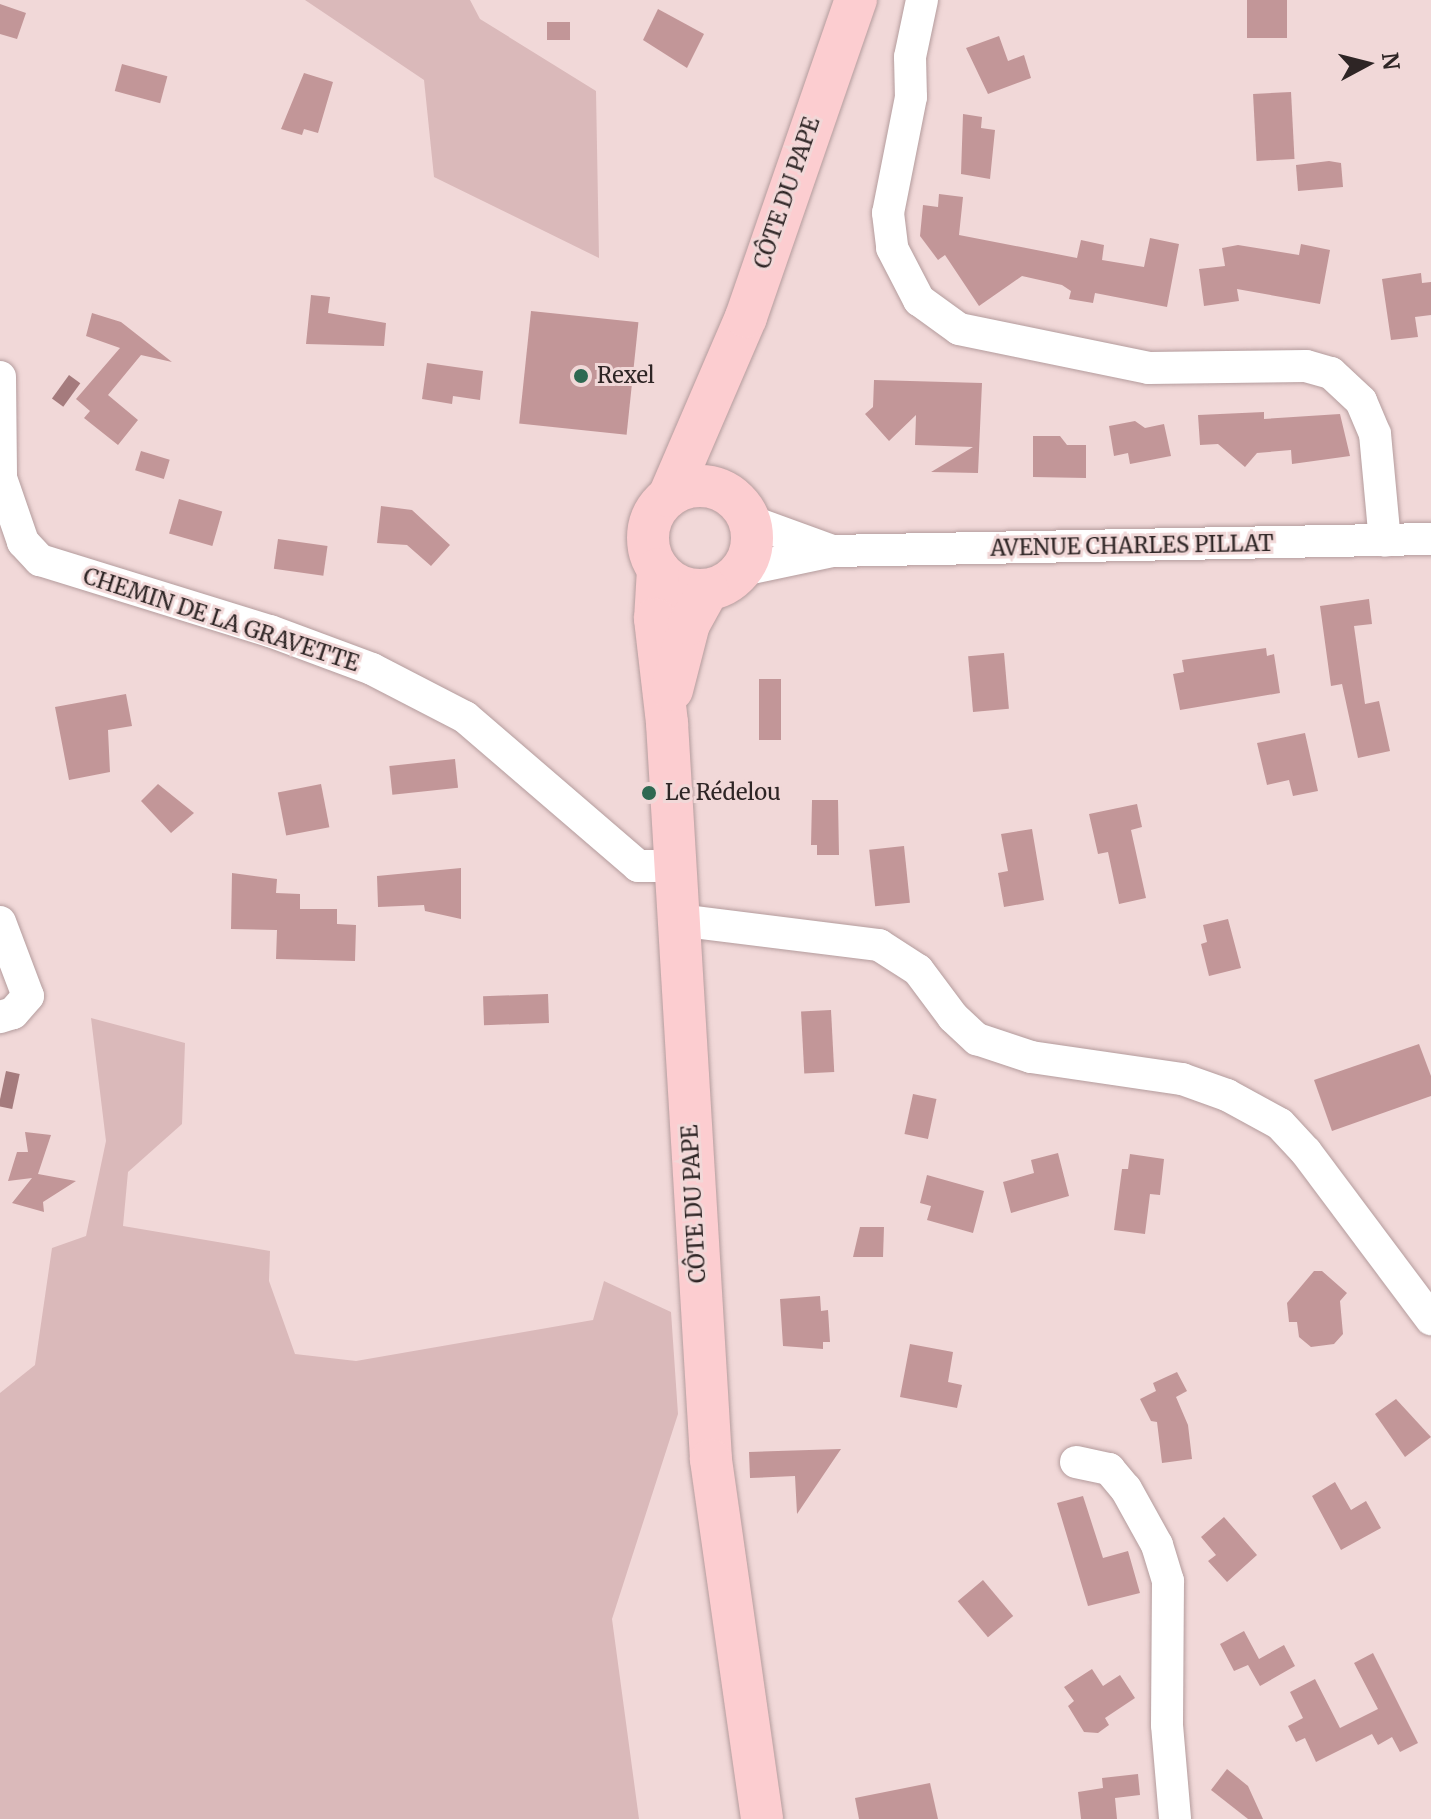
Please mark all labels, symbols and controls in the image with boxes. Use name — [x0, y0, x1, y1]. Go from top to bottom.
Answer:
north arrow — [1327, 24, 1407, 104]
text: N — [1376, 51, 1406, 71]
street label: CÔTE DU PAPE — [749, 114, 825, 272]
place label: Rexel — [597, 363, 655, 389]
marker: Rexel — [572, 367, 590, 385]
street label: AVENUE CHARLES PILLAT — [990, 530, 1274, 562]
street label: CHEMIN DE LA GRAVETTE — [80, 563, 362, 677]
place label: Le Rédelou — [665, 780, 781, 806]
marker: Le Rédelou — [640, 784, 658, 802]
street label: CÔTE DU PAPE — [677, 1124, 711, 1284]

